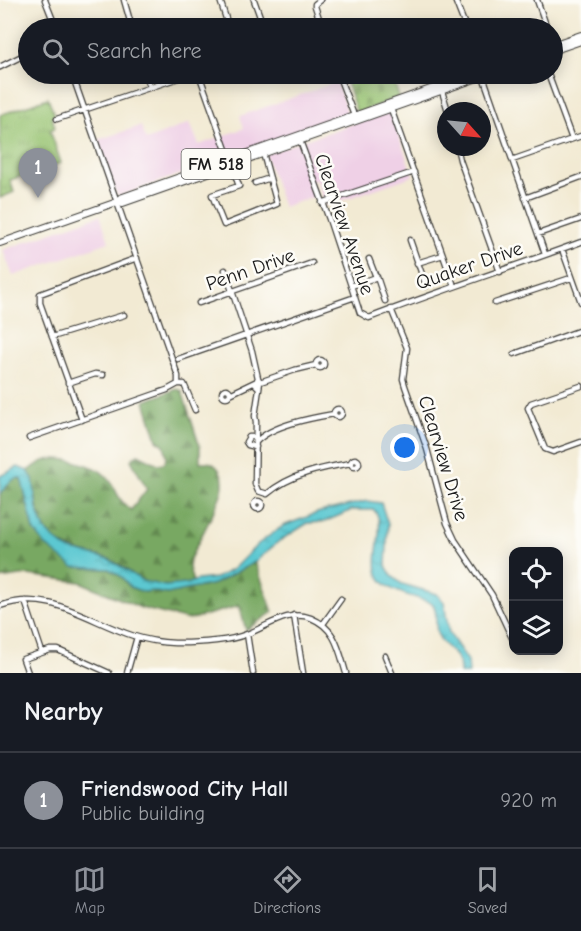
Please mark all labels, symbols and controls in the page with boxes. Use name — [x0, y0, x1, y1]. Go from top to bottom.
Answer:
search box — [18, 18, 563, 84]
icon: search — [39, 35, 72, 68]
text: Search here — [87, 38, 202, 64]
north arrow — [437, 102, 491, 156]
pin: 1 — [18, 148, 57, 198]
road number: FM 518 — [182, 149, 250, 179]
street label: Clearview Avenue — [310, 151, 379, 298]
street label: Quaker Drive — [413, 236, 526, 295]
street label: Penn Drive — [203, 244, 298, 295]
street label: Clearview Drive — [414, 393, 473, 523]
your location — [390, 433, 419, 462]
map controls — [509, 547, 563, 655]
button: locate — [509, 547, 563, 601]
button: layers — [509, 601, 563, 655]
text: Nearby — [24, 697, 103, 727]
text: Friendswood City Hall — [81, 776, 288, 802]
text: 1 — [40, 789, 47, 812]
text: 920 m — [501, 789, 557, 812]
text: Public building — [81, 802, 205, 825]
tab: Map — [73, 863, 106, 917]
tab: Directions — [253, 863, 321, 917]
tab: Saved — [468, 863, 508, 917]

